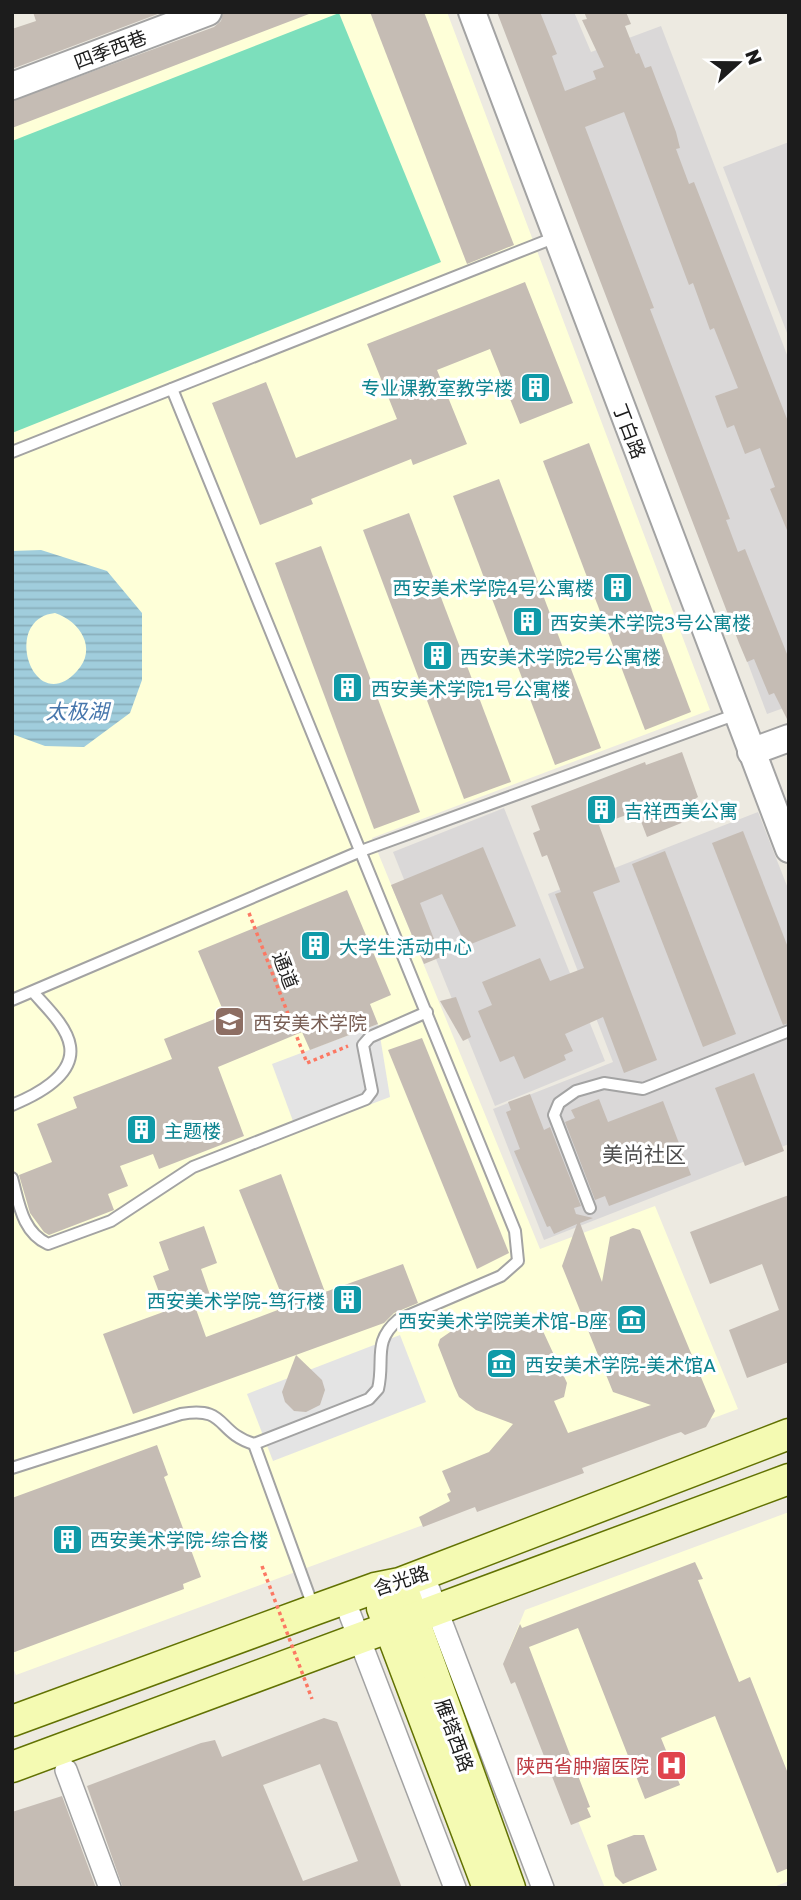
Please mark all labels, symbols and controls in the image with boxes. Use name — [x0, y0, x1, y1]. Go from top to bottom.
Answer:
street label: 四季西巷 — [70, 25, 150, 73]
north arrow — [703, 28, 773, 98]
text: N — [741, 46, 768, 68]
building icon: 专业课教室教学楼 — [519, 370, 553, 404]
place label: 专业课教室教学楼 — [361, 376, 513, 399]
street label: 丁白路 — [609, 400, 651, 462]
building icon: 西安美术学院4号公寓楼 — [600, 570, 634, 604]
place label: 西安美术学院4号公寓楼 — [392, 576, 594, 599]
building icon: 西安美术学院3号公寓楼 — [510, 605, 544, 639]
place label: 西安美术学院3号公寓楼 — [550, 611, 751, 634]
building icon: 西安美术学院2号公寓楼 — [420, 639, 454, 673]
place label: 西安美术学院2号公寓楼 — [460, 645, 661, 668]
building icon: 西安美术学院1号公寓楼 — [331, 671, 365, 705]
place label: 西安美术学院1号公寓楼 — [371, 677, 570, 700]
water label: 太极湖 — [46, 698, 111, 724]
building icon: 吉祥西美公寓 — [584, 793, 618, 827]
place label: 吉祥西美公寓 — [624, 799, 738, 822]
building icon: 大学生活动中心 — [299, 929, 333, 963]
place label: 大学生活动中心 — [339, 935, 472, 958]
street label: 通道 — [268, 948, 304, 992]
school or university icon: 西安美术学院 — [213, 1005, 247, 1039]
place label: 西安美术学院 — [253, 1011, 367, 1034]
building icon: 主题楼 — [124, 1113, 158, 1147]
place label: 主题楼 — [164, 1119, 221, 1142]
district label: 美尚社区 — [602, 1141, 686, 1167]
building icon: 西安美术学院-笃行楼 — [331, 1283, 365, 1317]
place label: 西安美术学院-笃行楼 — [147, 1289, 325, 1312]
museum icon: 西安美术学院美术馆-B座 — [614, 1303, 648, 1337]
place label: 西安美术学院美术馆-B座 — [398, 1309, 608, 1332]
museum icon: 西安美术学院-美术馆A — [485, 1347, 519, 1381]
place label: 西安美术学院-美术馆A — [525, 1353, 716, 1376]
building icon: 西安美术学院-综合楼 — [50, 1522, 84, 1556]
place label: 西安美术学院-综合楼 — [90, 1528, 268, 1551]
street label: 含光路 — [370, 1560, 432, 1600]
street label: 雁塔西路 — [431, 1695, 479, 1775]
hospital icon: 陕西省肿瘤医院 — [655, 1748, 689, 1782]
place label: 陕西省肿瘤医院 — [516, 1754, 649, 1777]

